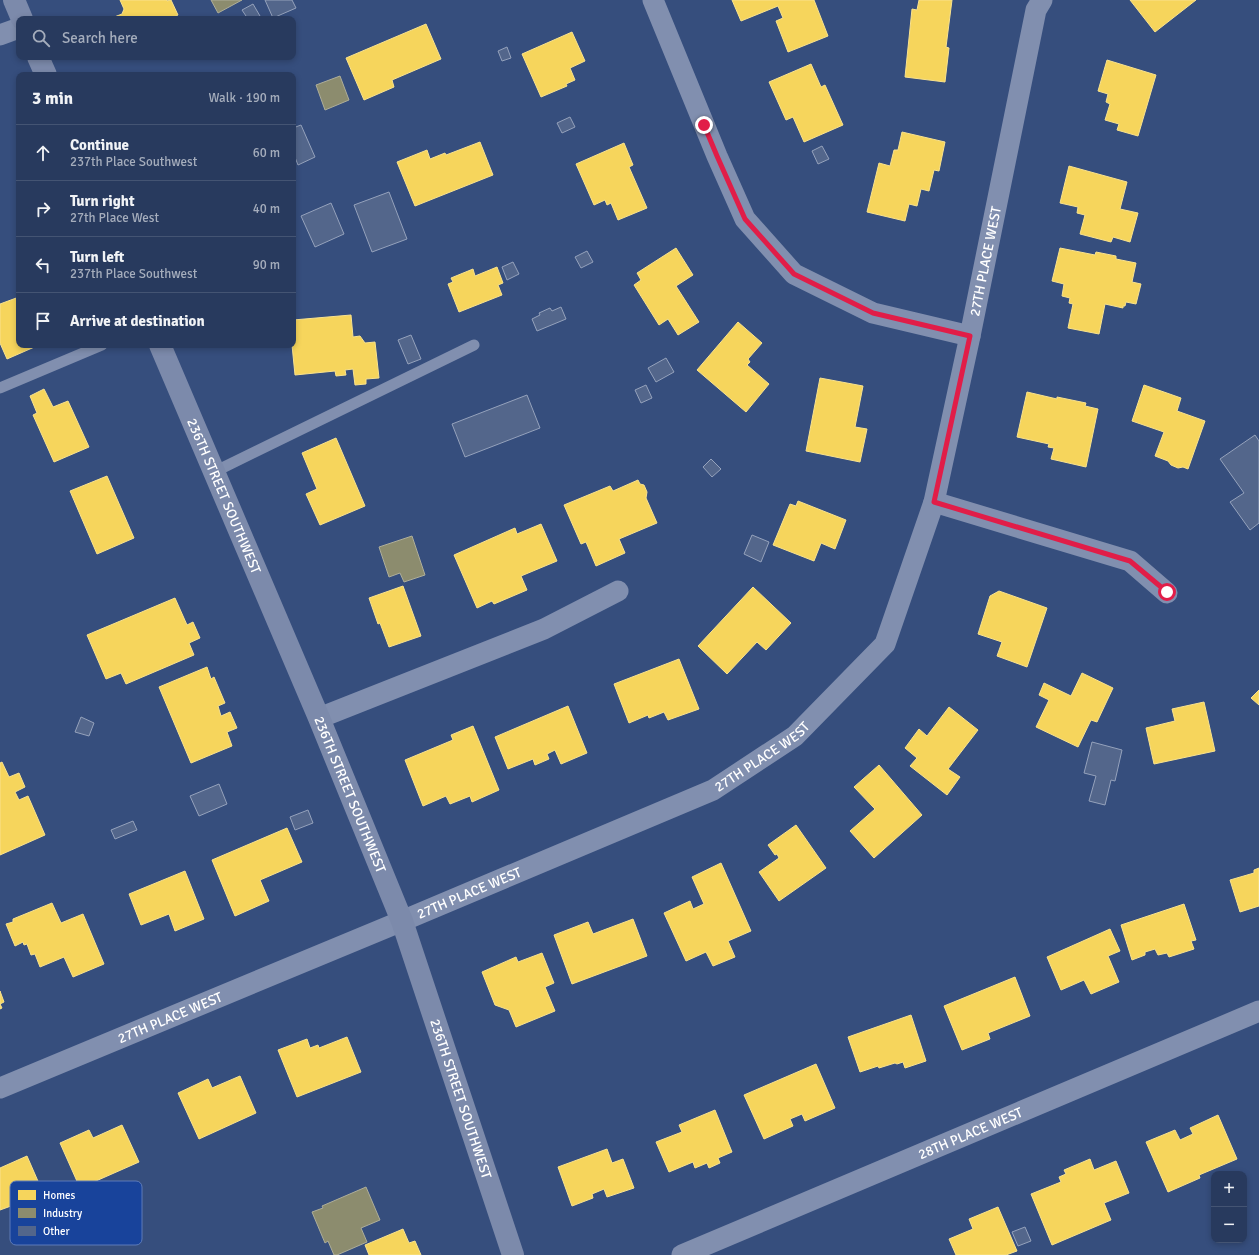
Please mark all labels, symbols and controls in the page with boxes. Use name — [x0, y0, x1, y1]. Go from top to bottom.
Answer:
search box — [16, 16, 296, 60]
icon: search — [30, 27, 52, 49]
text: Search here — [62, 29, 138, 47]
text: 3 min — [32, 88, 73, 109]
text: Walk · 190 m — [209, 90, 280, 106]
route end — [695, 116, 713, 134]
text: Continue — [70, 136, 129, 154]
icon: ahead — [32, 142, 54, 164]
text: 60 m — [253, 145, 280, 161]
text: 237th Place Southwest — [70, 154, 197, 170]
text: Turn right — [70, 192, 135, 210]
icon: right — [32, 198, 54, 220]
text: 40 m — [253, 201, 280, 217]
street label: 27TH PLACE WEST — [966, 205, 1005, 318]
text: 27th Place West — [70, 210, 159, 226]
text: Turn left — [70, 248, 124, 266]
icon: left — [32, 254, 54, 276]
text: 90 m — [253, 257, 280, 273]
text: 237th Place Southwest — [70, 266, 197, 282]
icon: arrive — [32, 310, 54, 332]
text: Arrive at destination — [70, 312, 205, 330]
street label: 236TH STREET SOUTHWEST — [184, 415, 265, 576]
route start — [1158, 583, 1176, 601]
street label: 236TH STREET SOUTHWEST — [311, 714, 390, 875]
street label: 27TH PLACE WEST — [711, 718, 813, 795]
street label: 27TH PLACE WEST — [414, 863, 524, 922]
street label: 27TH PLACE WEST — [115, 988, 225, 1047]
street label: 236TH STREET SOUTHWEST — [427, 1016, 496, 1181]
street label: 28TH PLACE WEST — [916, 1103, 1025, 1163]
map controls — [1211, 1171, 1247, 1243]
button: + — [1211, 1171, 1247, 1207]
legend — [10, 1181, 142, 1245]
text: Homes — [43, 1189, 75, 1202]
text: Industry — [43, 1207, 83, 1220]
button: − — [1211, 1207, 1247, 1243]
text: Other — [43, 1225, 70, 1238]

